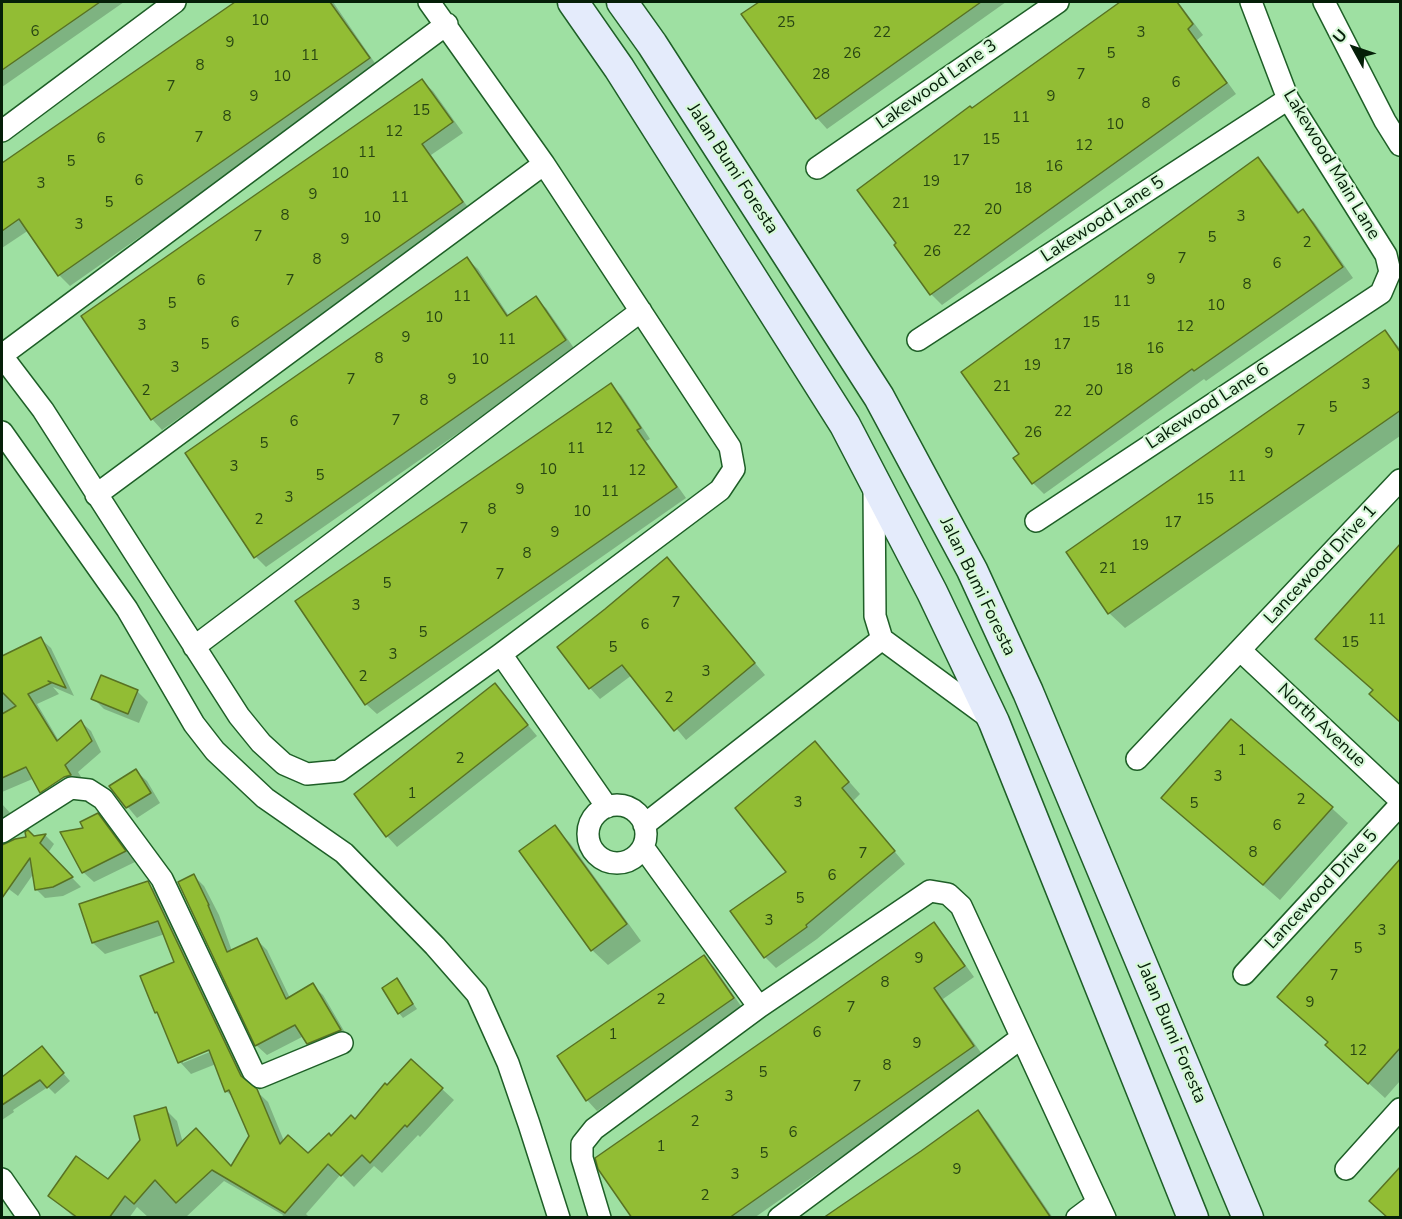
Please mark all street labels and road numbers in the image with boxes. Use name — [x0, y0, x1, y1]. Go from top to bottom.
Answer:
street label: Lakewood Lane 3 — [873, 35, 1001, 135]
street label: Lakewood Main Lane — [1278, 86, 1384, 244]
street label: Jalan Bumi Foresta — [682, 100, 782, 238]
street label: Lakewood Lane 5 — [1037, 172, 1169, 268]
street label: Lakewood Lane 6 — [1142, 359, 1274, 455]
street label: Lancewood Drive 1 — [1260, 501, 1382, 629]
street label: Jalan Bumi Foresta — [934, 514, 1020, 660]
street label: North Avenue — [1272, 680, 1370, 772]
street label: Lancewood Drive 5 — [1261, 826, 1383, 954]
street label: Jalan Bumi Foresta — [1131, 959, 1211, 1107]

